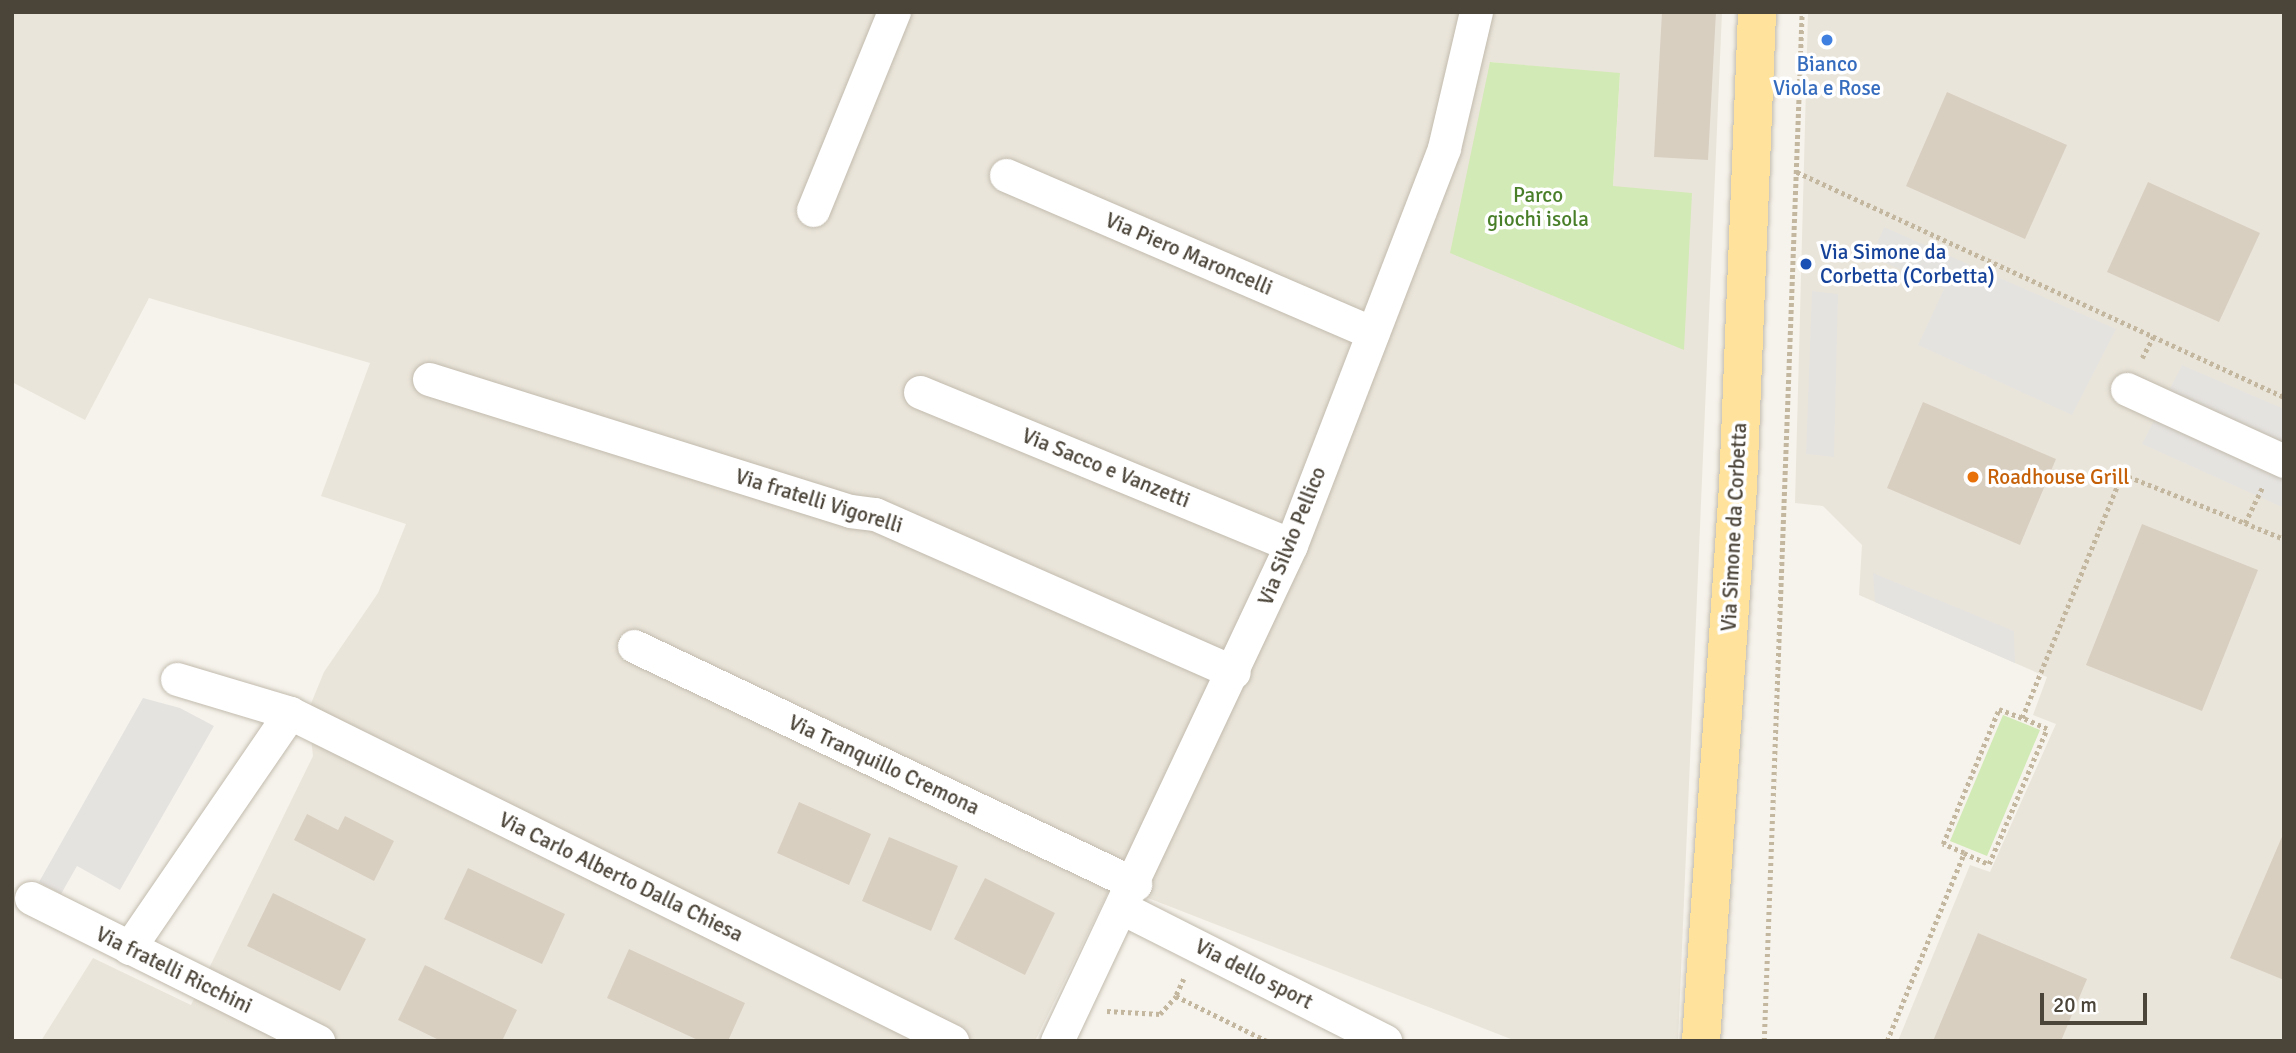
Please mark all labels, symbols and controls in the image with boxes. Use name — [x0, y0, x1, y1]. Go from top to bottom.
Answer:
marker: Bianco Viola e Rose — [1819, 32, 1835, 48]
place label: Bianco Viola e Rose — [1773, 51, 1881, 101]
park label: Parco giochi isola — [1487, 182, 1589, 232]
street label: Via Piero Maroncelli — [1102, 207, 1276, 301]
place label: Via Simone da Corbetta (Corbetta) — [1820, 239, 1995, 289]
marker: Via Simone da Corbetta (Corbetta) — [1798, 256, 1814, 272]
street label: Via Simone da Corbetta — [1716, 422, 1752, 632]
street label: Via Sacco e Vanzetti — [1018, 423, 1194, 513]
street label: Via Silvio Pellico — [1253, 463, 1331, 609]
street label: Via fratelli Vigorelli — [732, 464, 906, 538]
place label: Roadhouse Grill — [1987, 464, 2129, 490]
marker: Roadhouse Grill — [1965, 469, 1981, 485]
street label: Via Tranquillo Cremona — [784, 710, 984, 820]
street label: Via Carlo Alberto Dalla Chiesa — [495, 807, 747, 947]
street label: Via fratelli Ricchini — [92, 921, 256, 1019]
street label: Via dello sport — [1191, 934, 1317, 1014]
scale bar — [2044, 979, 2151, 1023]
text: 20 m — [2053, 992, 2097, 1018]

